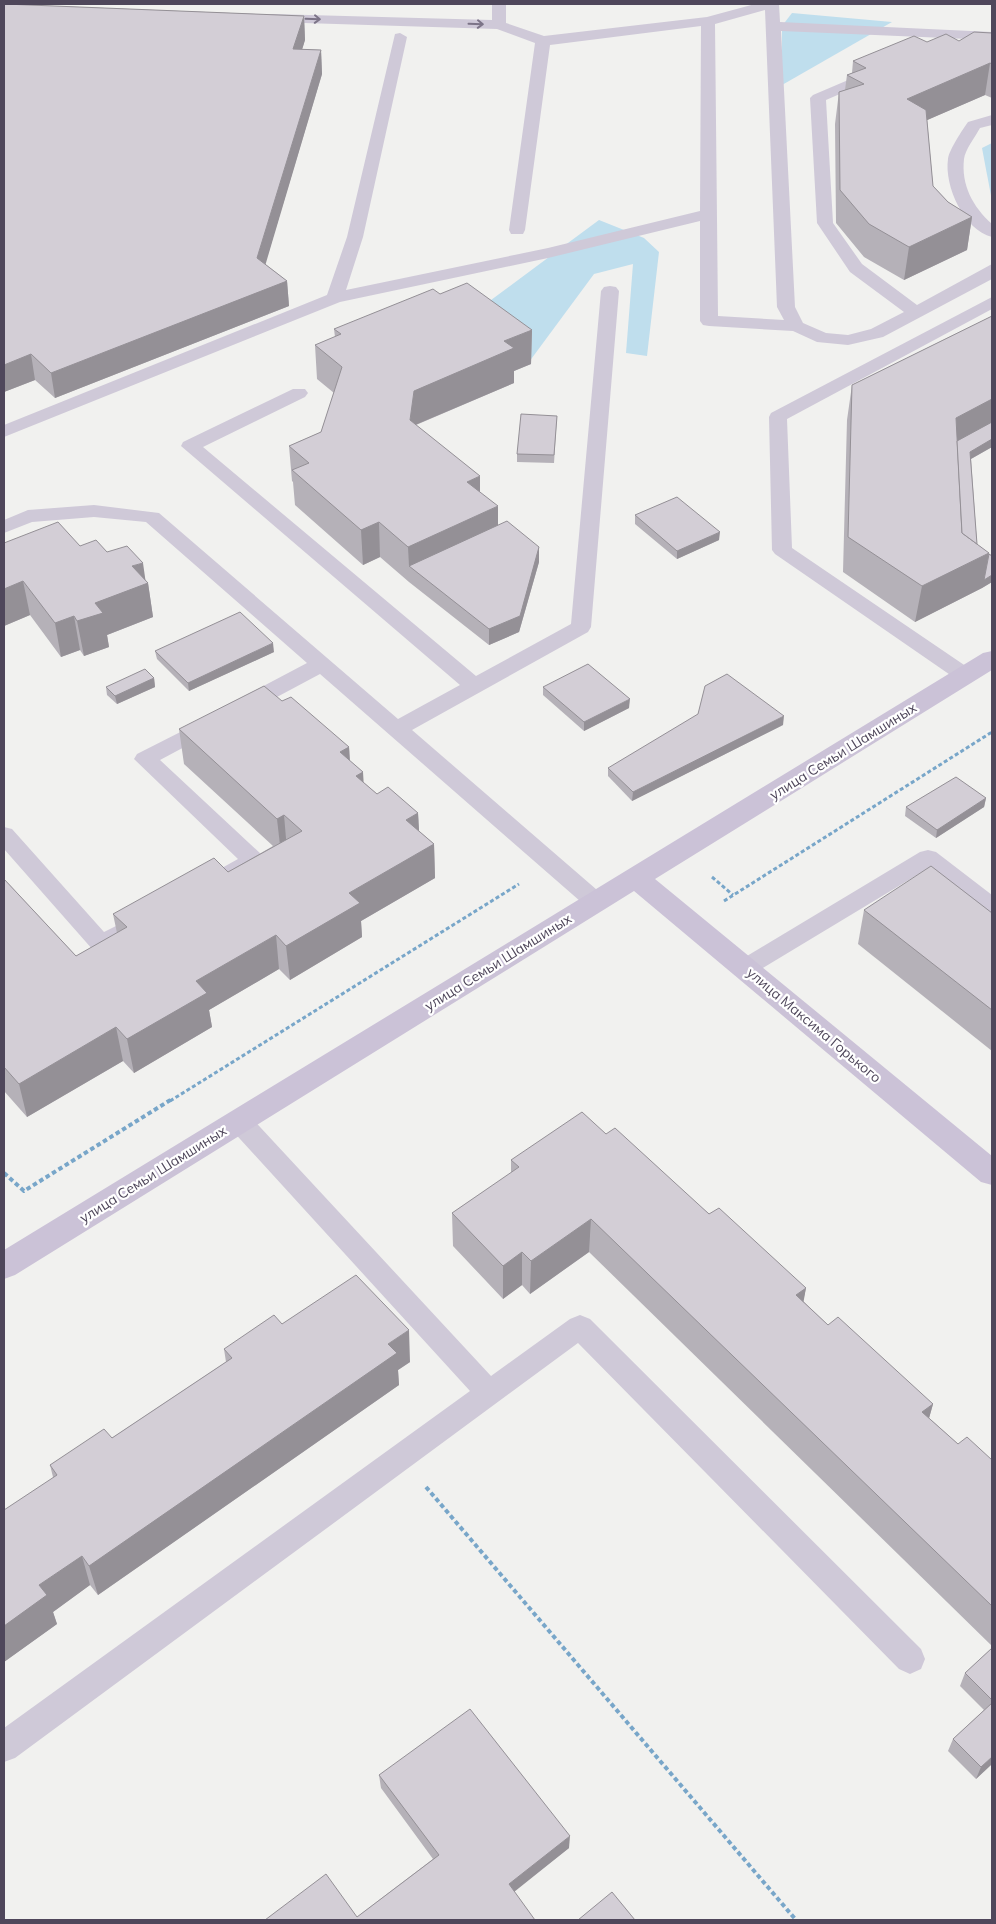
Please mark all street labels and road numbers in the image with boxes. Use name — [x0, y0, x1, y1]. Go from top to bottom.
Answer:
street label: улица Семьи Шамшиных — [766, 698, 920, 804]
street label: улица Семьи Шамшиных — [421, 909, 575, 1015]
street label: улица Максима Горького — [743, 963, 885, 1087]
street label: улица Семьи Шамшиных — [76, 1121, 230, 1227]

